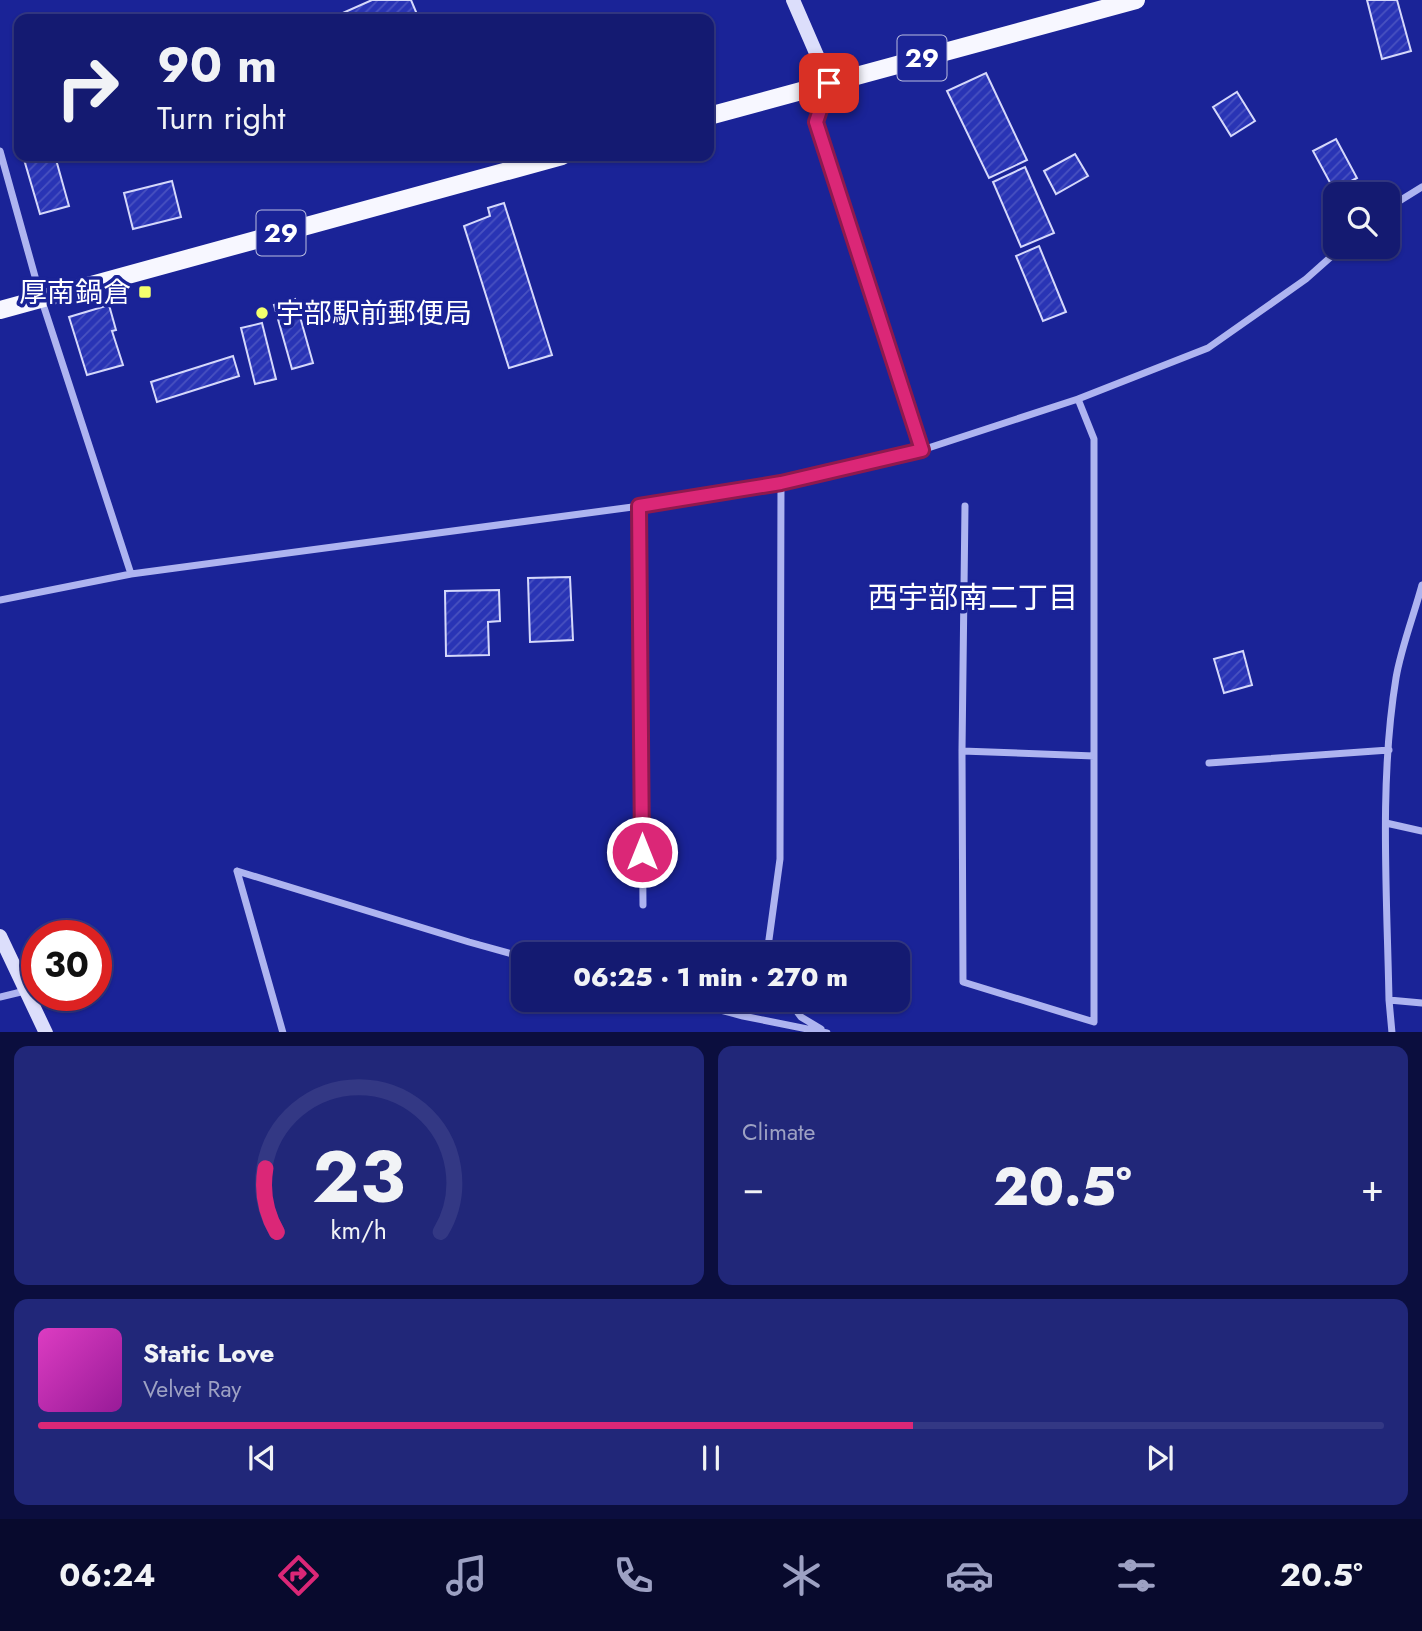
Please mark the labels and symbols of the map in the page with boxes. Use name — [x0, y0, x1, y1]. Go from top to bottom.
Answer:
road number: 29 — [898, 36, 946, 80]
pin — [799, 53, 859, 113]
road number: 29 — [256, 210, 306, 256]
place label: 厚南鍋倉 — [19, 272, 131, 313]
marker: 厚南鍋倉 — [137, 284, 153, 300]
place label: 宇部駅前郵便局 — [276, 293, 472, 334]
marker: 宇部駅前郵便局 — [254, 305, 270, 321]
district label: 西宇部南二丁目 — [868, 576, 1078, 619]
position arrow — [605, 815, 679, 889]
speed limit sign: 30 — [21, 920, 112, 1011]

